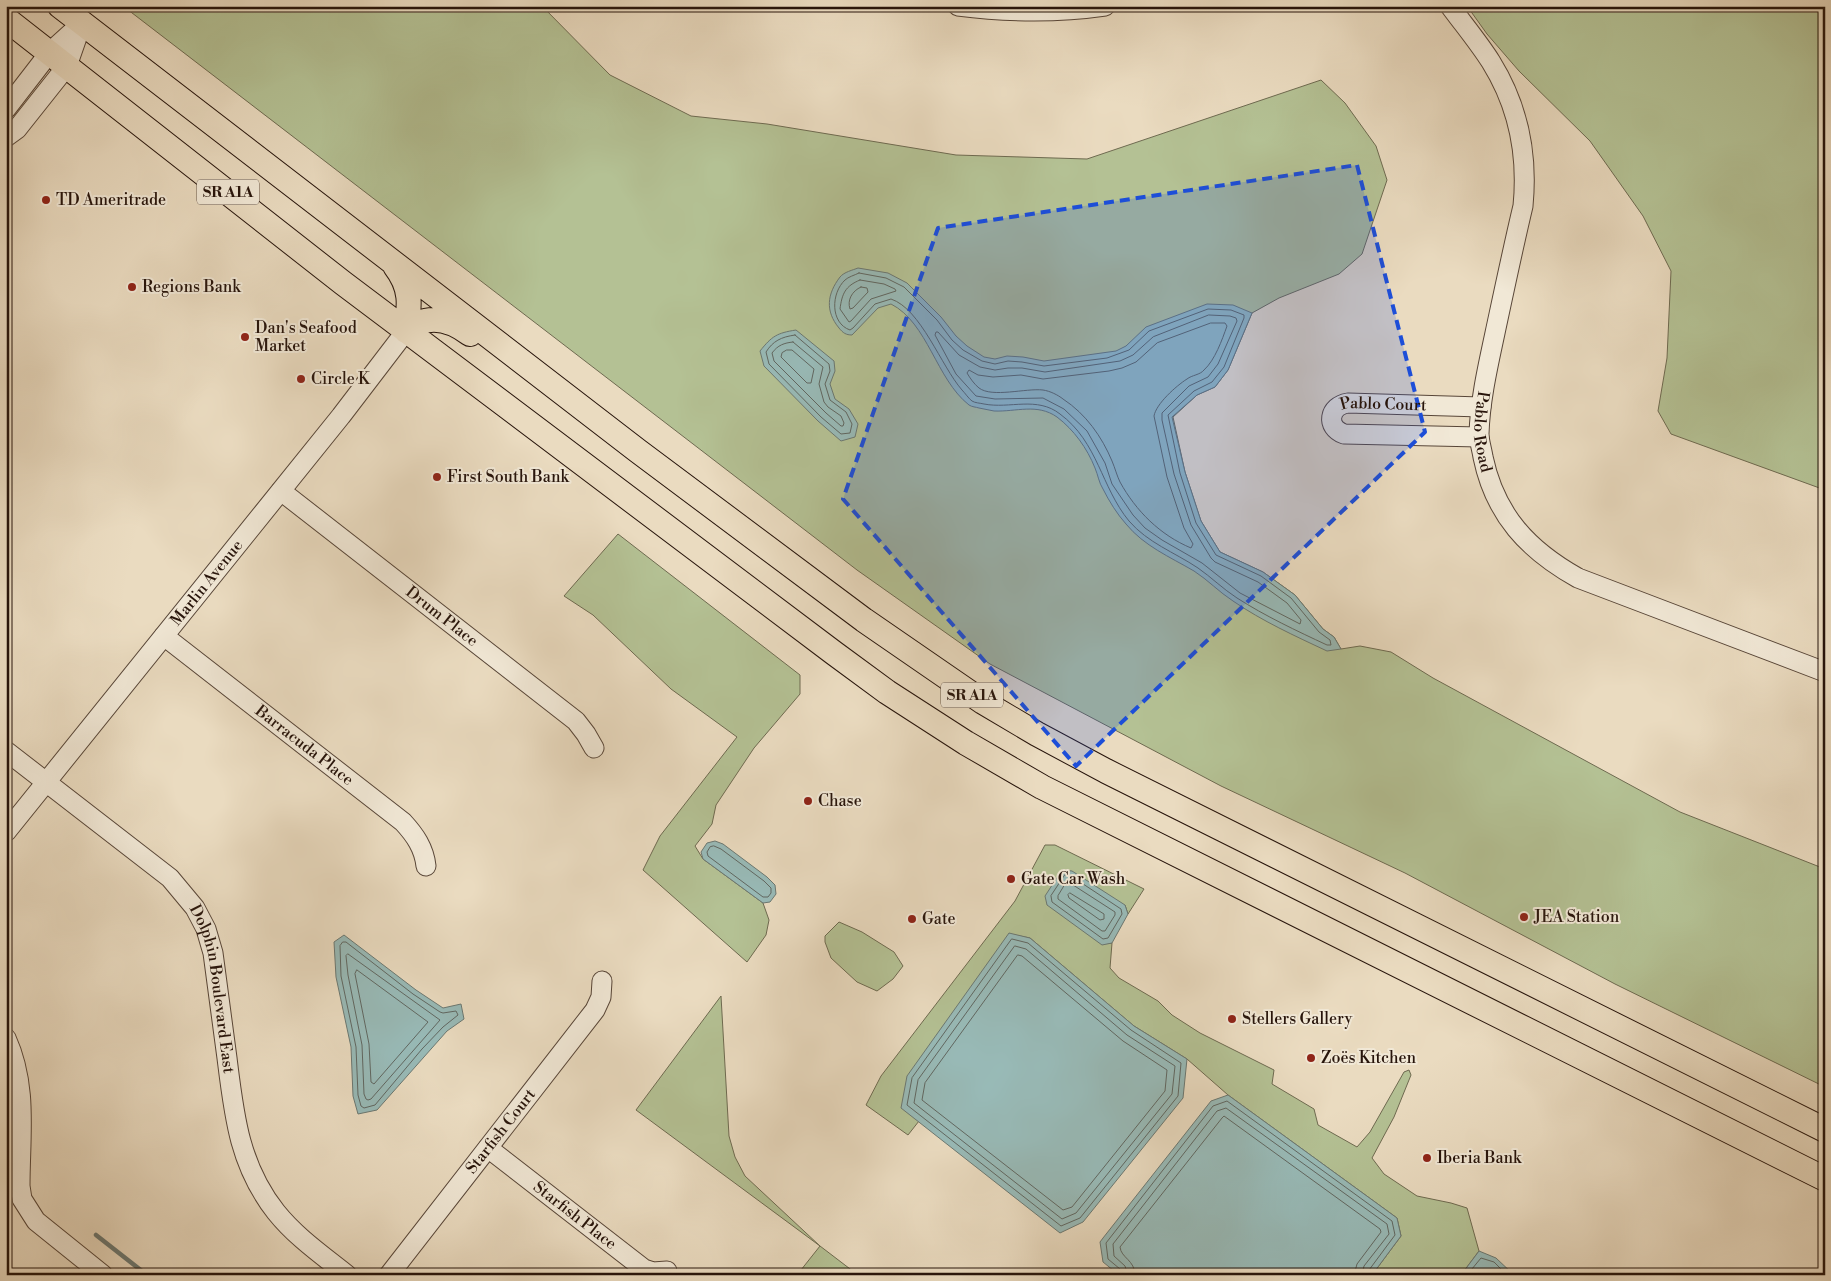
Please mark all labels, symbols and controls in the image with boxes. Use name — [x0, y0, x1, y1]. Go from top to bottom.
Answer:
road number: SR A1A — [197, 180, 259, 204]
place label: TD Ameritrade — [56, 190, 166, 210]
marker: TD Ameritrade — [40, 194, 52, 206]
place label: Regions Bank — [142, 277, 242, 297]
marker: Regions Bank — [126, 281, 138, 293]
place label: Dan's Seafood Market — [255, 318, 357, 356]
marker: Dan's Seafood Market — [239, 331, 251, 343]
place label: Circle K — [311, 369, 371, 389]
marker: Circle K — [295, 373, 307, 385]
street label: Pablo Road — [1469, 390, 1496, 475]
street label: Pablo Court — [1338, 392, 1427, 415]
place label: First South Bank — [447, 467, 570, 487]
marker: First South Bank — [431, 471, 443, 483]
street label: Marlin Avenue — [166, 536, 247, 630]
street label: Drum Place — [402, 582, 482, 651]
road number: SR A1A — [941, 682, 1003, 708]
street label: Barracuda Place — [250, 700, 358, 790]
place label: Chase — [818, 791, 862, 811]
marker: Chase — [802, 795, 814, 807]
place label: Gate Car Wash — [1021, 869, 1126, 889]
marker: Gate Car Wash — [1005, 873, 1017, 885]
street label: Dolphin Boulevard East — [185, 901, 239, 1075]
place label: JEA Station — [1533, 907, 1620, 927]
place label: Gate — [922, 909, 956, 929]
marker: JEA Station — [1518, 911, 1530, 923]
marker: Gate — [906, 913, 918, 925]
place label: Stellers Gallery — [1242, 1009, 1352, 1029]
marker: Stellers Gallery — [1226, 1013, 1238, 1025]
place label: Zoës Kitchen — [1321, 1048, 1417, 1068]
marker: Zoës Kitchen — [1305, 1052, 1317, 1064]
street label: Starfish Court — [461, 1085, 540, 1178]
place label: Iberia Bank — [1437, 1148, 1523, 1168]
marker: Iberia Bank — [1421, 1152, 1433, 1164]
street label: Starfish Place — [529, 1177, 621, 1254]

